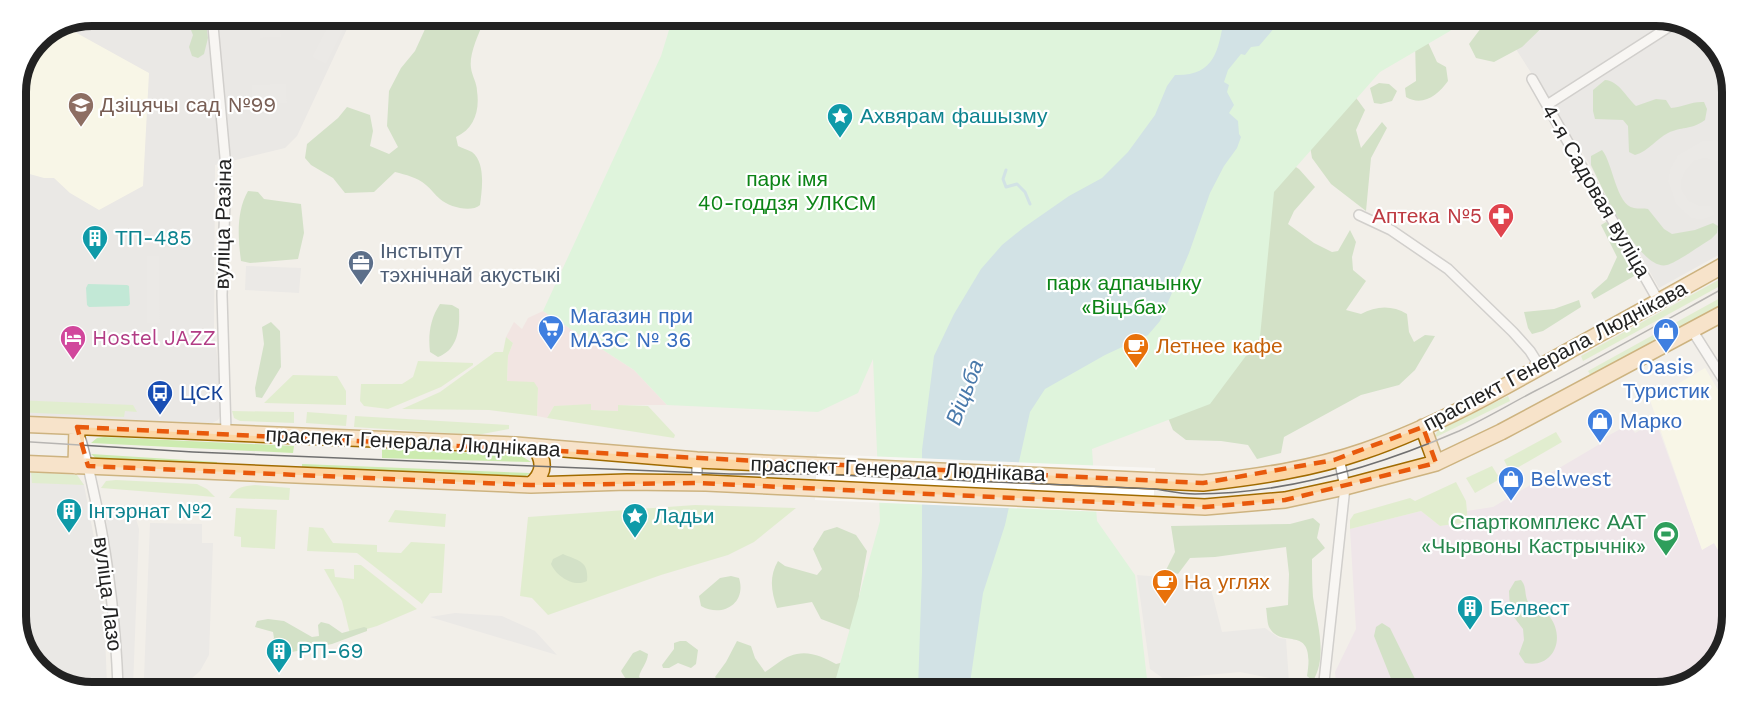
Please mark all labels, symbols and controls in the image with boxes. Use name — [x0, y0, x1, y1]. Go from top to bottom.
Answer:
school or university icon: Дзіцячы сад №99 — [66, 90, 96, 128]
place label: Дзіцячы сад №99 — [100, 92, 276, 117]
street label: 4-я Садовая вуліца — [1537, 100, 1656, 282]
place icon: Ахвярам фашызму — [825, 101, 855, 139]
place label: Ахвярам фашызму — [860, 103, 1048, 128]
street label: вуліца Разіна — [209, 158, 236, 290]
park label: парк імя 40-годдзя УЛКСМ — [698, 166, 876, 215]
pharmacy icon: Аптека №5 — [1486, 201, 1516, 239]
place label: Аптека №5 — [1372, 203, 1482, 228]
building icon: ТП-485 — [80, 223, 110, 261]
place label: ТП-485 — [115, 225, 192, 250]
place label: Інстытут тэхнічнай акустыкі — [380, 238, 560, 287]
office icon: Інстытут тэхнічнай акустыкі — [346, 248, 376, 286]
park label: парк адпачынку «Віцьба» — [1046, 270, 1202, 319]
street label: праспект Генерала Люднікава — [1418, 275, 1691, 436]
place label: Магазин при МАЗС № 36 — [570, 303, 693, 352]
supermarket icon: Магазин при МАЗС № 36 — [536, 313, 566, 351]
shop icon: Oasis Туристик — [1651, 316, 1681, 354]
hotel icon: Hostel JAZZ — [58, 323, 88, 361]
place label: Hostel JAZZ — [92, 325, 216, 350]
cafe icon: Летнее кафе — [1121, 331, 1151, 369]
place label: Летнее кафе — [1156, 333, 1283, 358]
place label: Oasis Туристик — [1623, 354, 1710, 403]
water label: Віцьба — [941, 356, 988, 429]
bus stop icon: ЦСК — [145, 378, 175, 416]
place label: ЦСК — [180, 380, 224, 405]
shop icon: Марко — [1585, 406, 1615, 444]
place label: Марко — [1620, 408, 1682, 433]
street label: праспект Генерала Люднікава — [265, 421, 561, 462]
street label: праспект Генерала Люднікава — [750, 451, 1046, 486]
shop icon: Belwest — [1496, 464, 1526, 502]
place label: Belwest — [1530, 466, 1611, 491]
building icon: Інтэрнат №2 — [54, 496, 84, 534]
place label: Інтэрнат №2 — [88, 498, 212, 523]
place icon: Ладьи — [620, 501, 650, 539]
place label: Ладьи — [654, 503, 714, 528]
place label: Спарткомплекс ААТ «Чырвоны Кастрычнік» — [1421, 509, 1646, 558]
sports icon: Спарткомплекс ААТ «Чырвоны Кастрычнік» — [1651, 519, 1681, 557]
street label: вуліца Лазо — [89, 535, 128, 652]
cafe icon: На углях — [1150, 567, 1180, 605]
place label: На углях — [1184, 569, 1270, 594]
building icon: Белвест — [1455, 593, 1485, 631]
place label: Белвест — [1490, 595, 1570, 620]
building icon: РП-69 — [264, 636, 294, 674]
place label: РП-69 — [298, 638, 364, 663]

